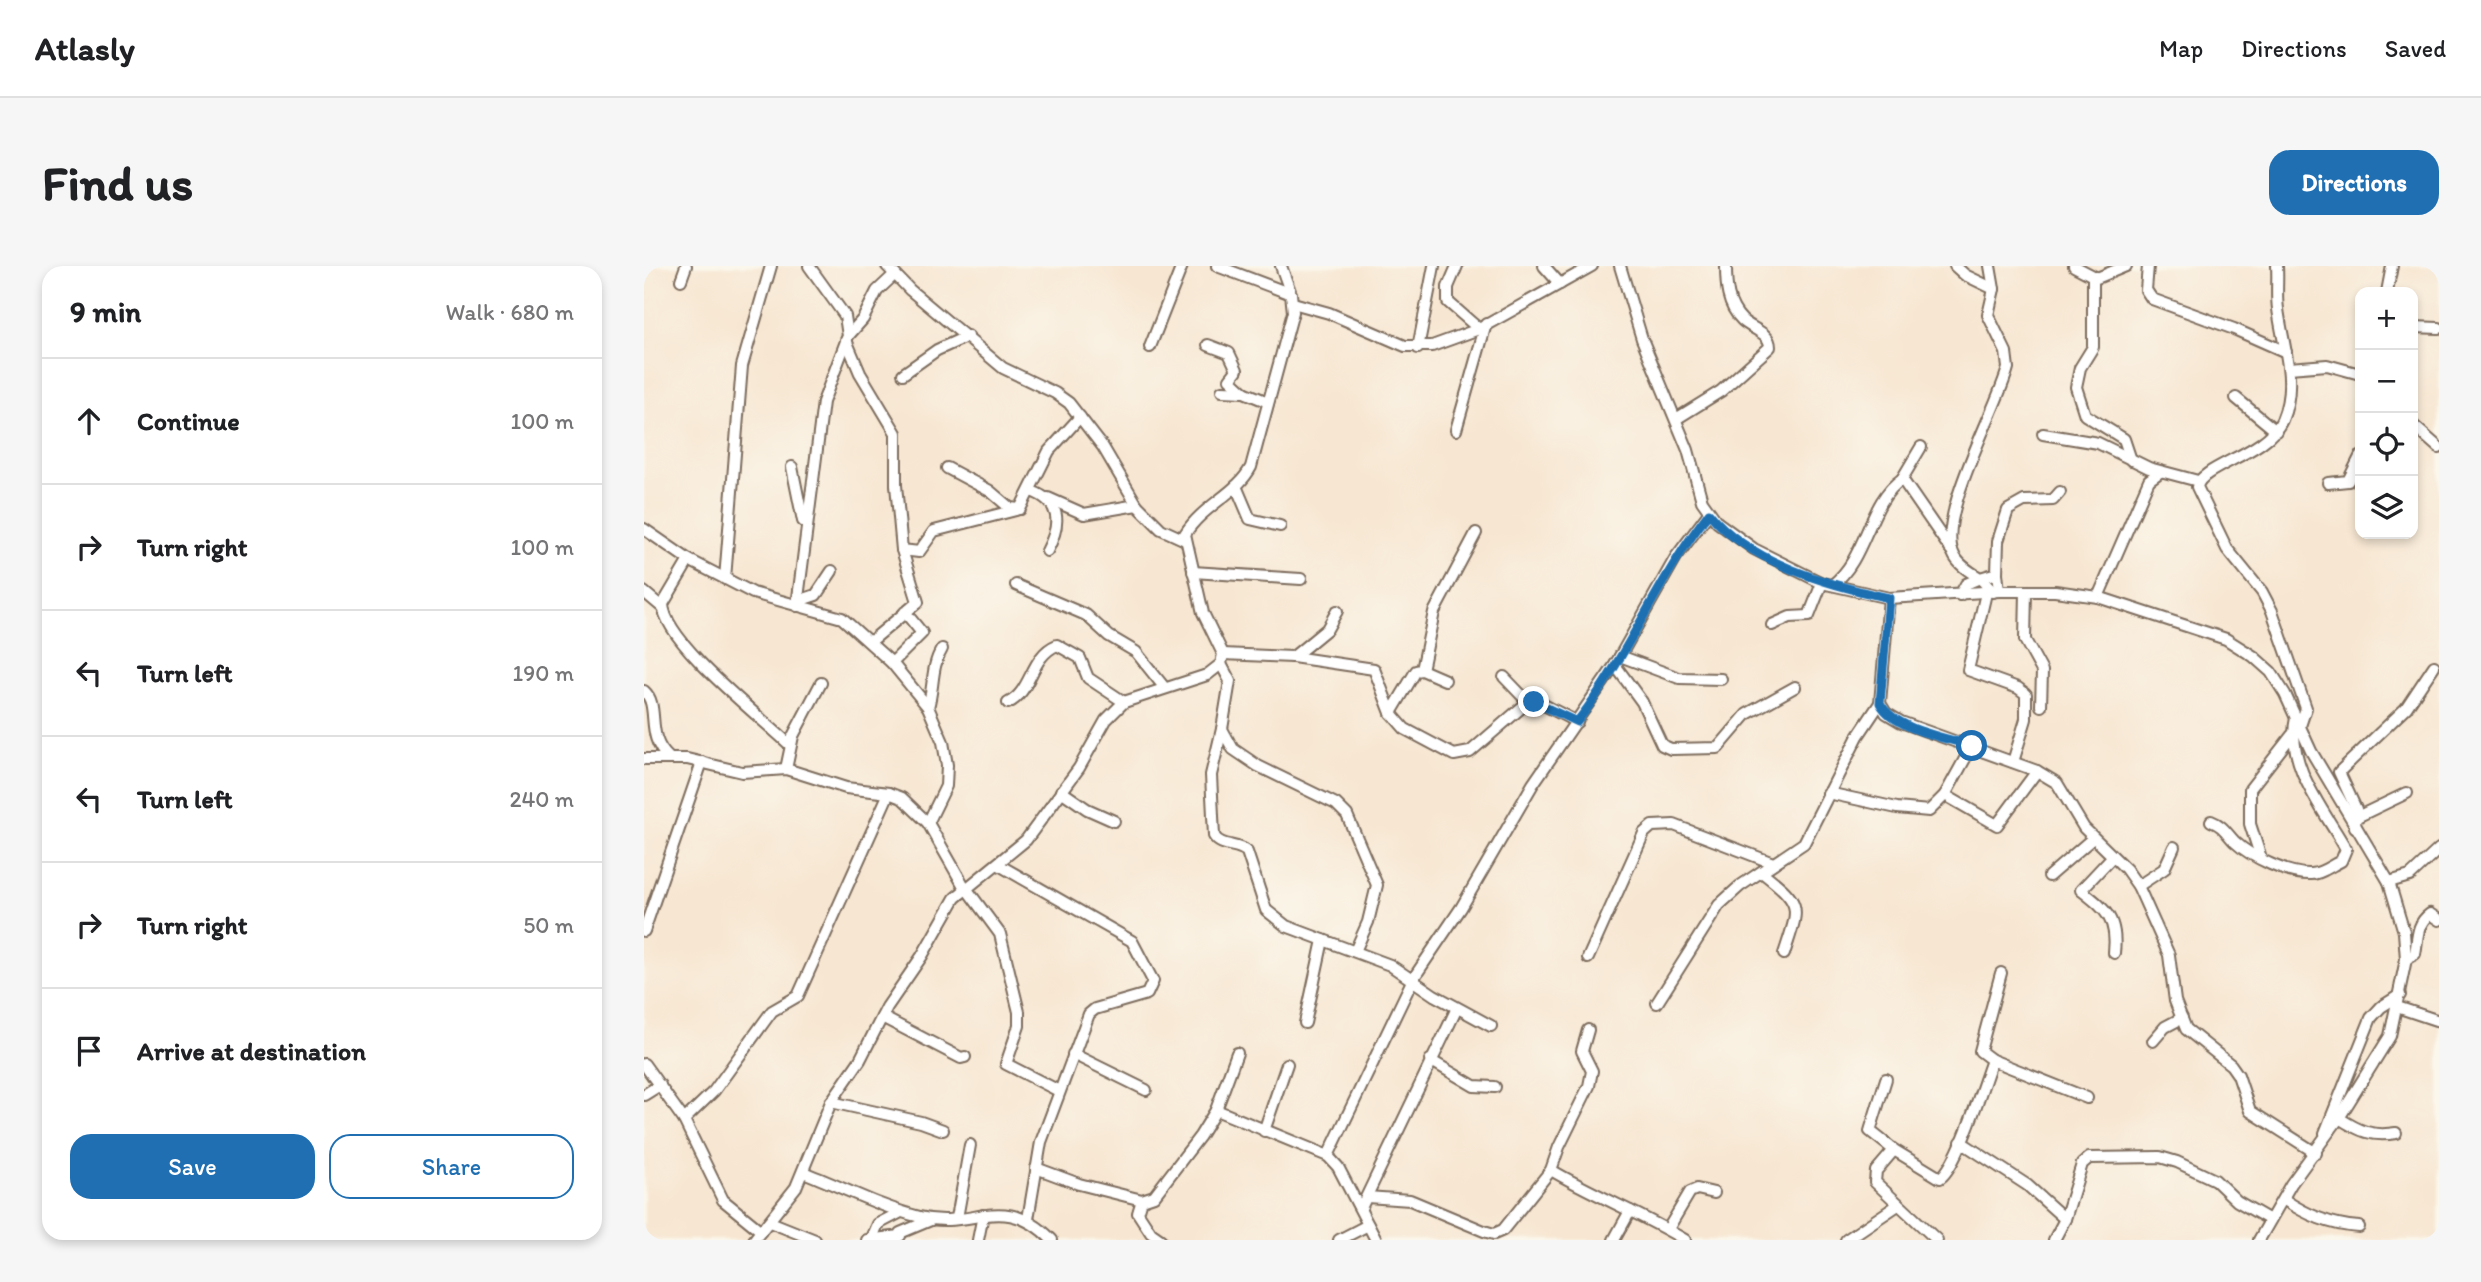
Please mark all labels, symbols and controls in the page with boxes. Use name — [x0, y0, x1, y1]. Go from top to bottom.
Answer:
text: Atlasly — [35, 29, 135, 68]
text: Map — [2159, 34, 2203, 63]
text: Directions — [2241, 34, 2347, 63]
text: Saved — [2385, 34, 2446, 63]
button: Directions — [2269, 150, 2439, 215]
text: Find us — [42, 153, 193, 212]
map controls — [2355, 287, 2418, 539]
button: + — [2355, 287, 2418, 350]
text: 9 min — [70, 293, 141, 330]
text: Walk · 680 m — [446, 298, 574, 326]
button: − — [2355, 350, 2418, 413]
icon: ahead — [70, 402, 108, 440]
text: Continue — [137, 405, 240, 437]
text: 100 m — [510, 407, 574, 435]
button: locate — [2355, 413, 2418, 476]
button: layers — [2355, 476, 2418, 539]
icon: right — [70, 528, 108, 566]
text: Turn right — [137, 531, 248, 563]
text: 100 m — [510, 533, 574, 561]
icon: left — [70, 654, 108, 692]
text: Turn left — [137, 657, 233, 689]
text: 190 m — [513, 659, 574, 687]
route end — [1518, 686, 1549, 717]
route start — [1956, 730, 1987, 761]
icon: left — [70, 780, 108, 818]
text: Turn left — [137, 783, 233, 815]
text: 240 m — [509, 785, 574, 813]
icon: right — [70, 906, 108, 944]
text: Turn right — [137, 909, 248, 941]
text: 50 m — [523, 911, 574, 939]
icon: arrive — [70, 1032, 108, 1070]
text: Arrive at destination — [137, 1035, 366, 1067]
button: Save — [70, 1134, 315, 1199]
button: Share — [329, 1134, 574, 1199]

